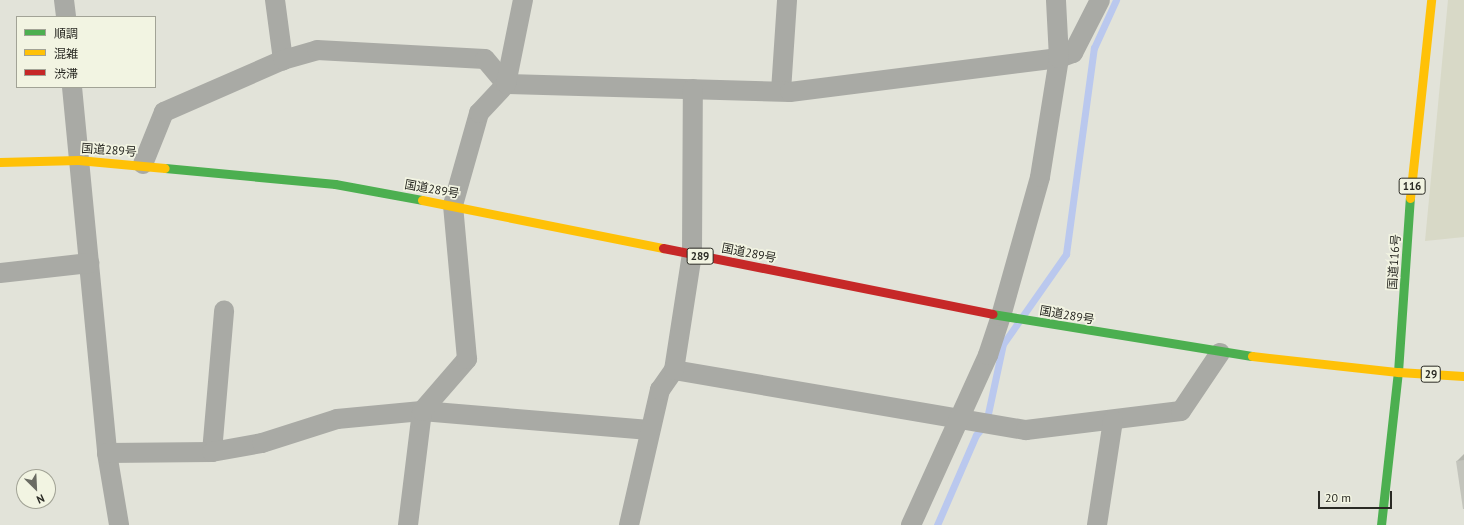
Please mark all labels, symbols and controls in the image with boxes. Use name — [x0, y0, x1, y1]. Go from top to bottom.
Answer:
legend — [16, 16, 156, 88]
text: 順調 — [54, 26, 78, 41]
text: 混雑 — [54, 46, 78, 61]
text: 渋滞 — [54, 66, 78, 81]
street label: 国道289号 — [81, 141, 137, 159]
street label: 国道289号 — [403, 177, 461, 201]
road number: 116 — [1398, 177, 1426, 195]
street label: 国道116号 — [1385, 234, 1403, 290]
street label: 国道289号 — [720, 241, 778, 265]
road number: 289 — [686, 247, 714, 265]
street label: 国道289号 — [1038, 303, 1096, 327]
road number: 29 — [1420, 365, 1442, 383]
north arrow — [16, 469, 56, 509]
scale bar — [1320, 483, 1394, 509]
text: 20 m — [1325, 490, 1351, 505]
text: N — [34, 491, 47, 507]

